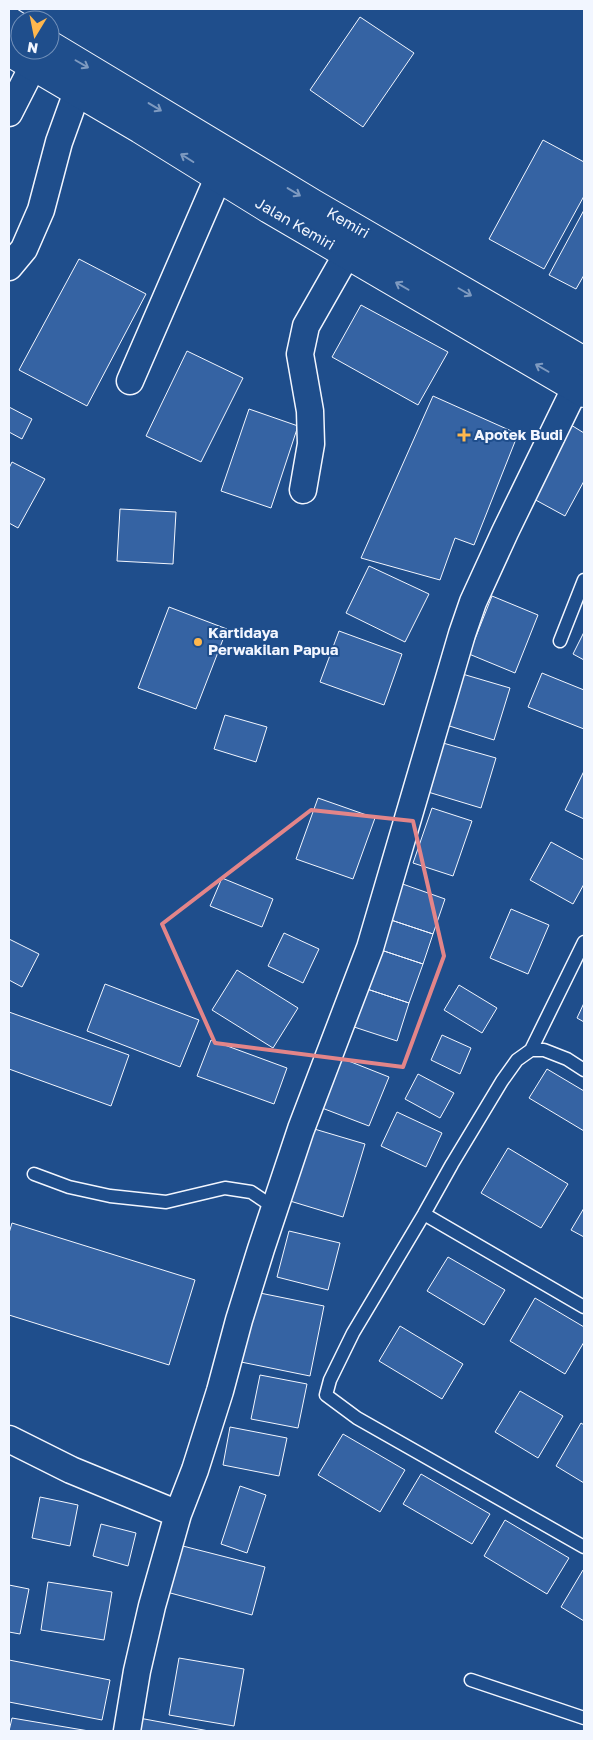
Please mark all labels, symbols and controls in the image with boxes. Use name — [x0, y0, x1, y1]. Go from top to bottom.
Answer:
north arrow — [10, 10, 60, 60]
text: N — [26, 39, 39, 58]
one-way arrow — [74, 59, 88, 69]
one-way arrow — [148, 103, 162, 113]
one-way arrow — [180, 153, 194, 164]
one-way arrow — [287, 187, 301, 197]
street label: Jalan Kemiri — [252, 193, 339, 253]
street label: Kemiri — [324, 203, 373, 241]
one-way arrow — [395, 281, 410, 290]
one-way arrow — [457, 287, 471, 297]
one-way arrow — [536, 362, 550, 372]
place label: Apotek Budi — [474, 425, 563, 443]
marker: Apotek Budi — [458, 429, 470, 441]
place label: Kartidaya Perwakilan Papua — [208, 623, 339, 658]
marker: Kartidaya Perwakilan Papua — [192, 636, 204, 648]

